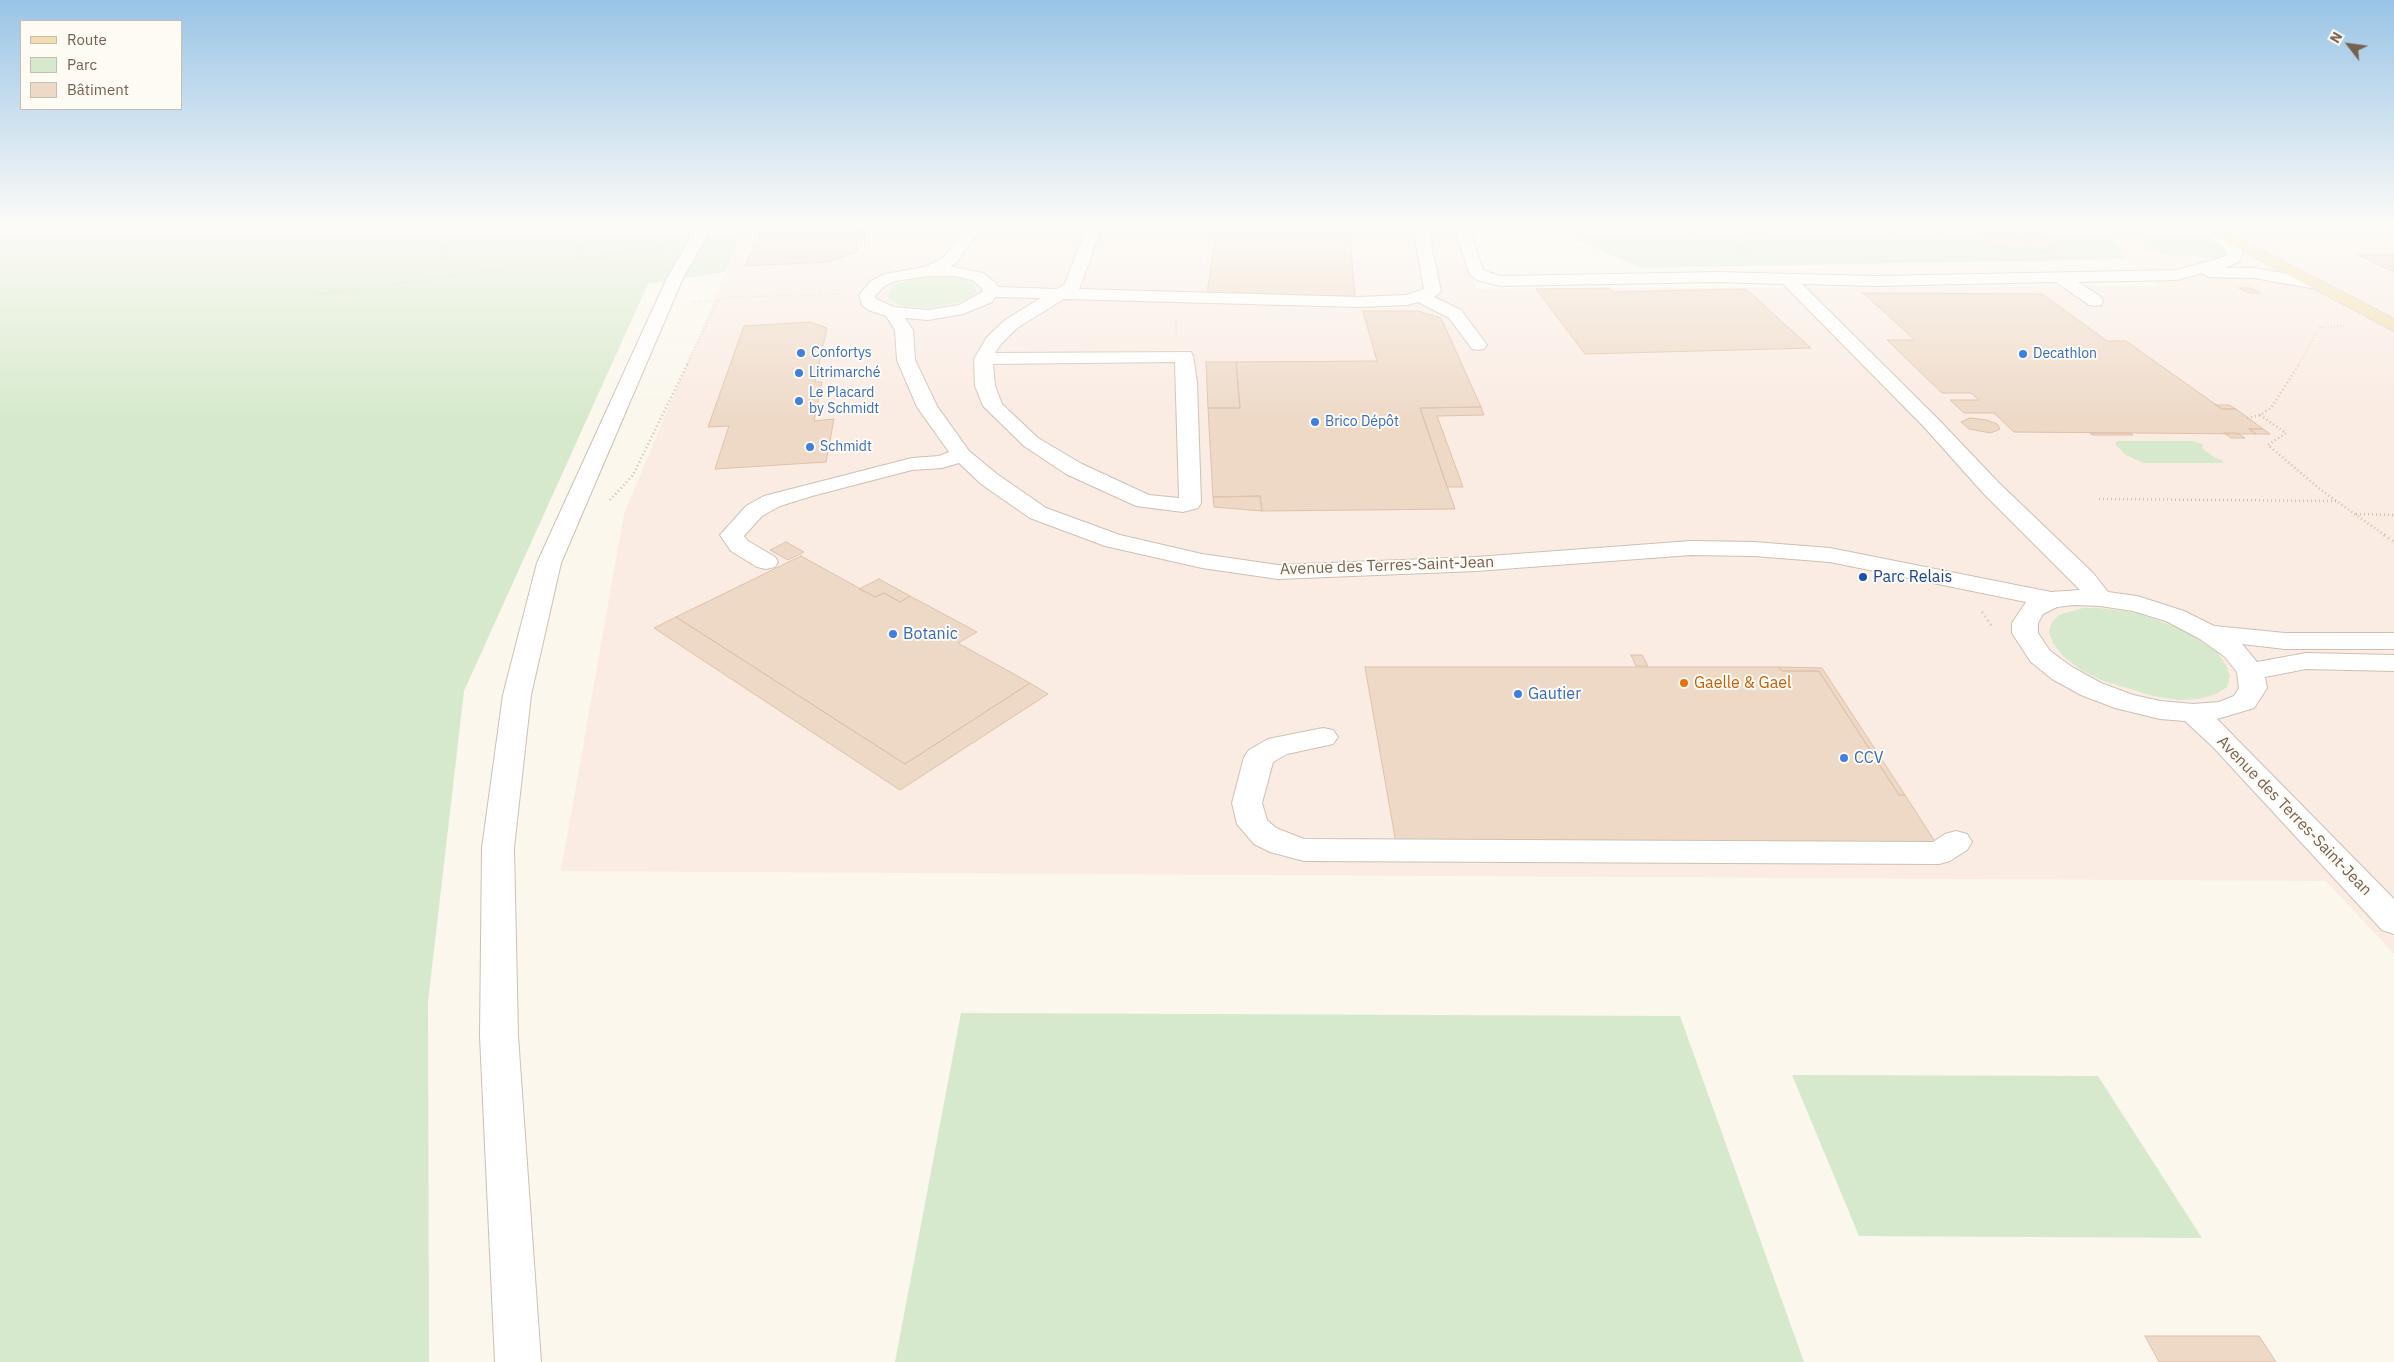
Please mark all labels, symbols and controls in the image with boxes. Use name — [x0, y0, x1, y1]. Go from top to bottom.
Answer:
legend — [20, 20, 182, 110]
north arrow — [2324, 20, 2374, 70]
text: N — [2326, 29, 2346, 46]
text: Route — [67, 30, 107, 49]
text: Parc — [67, 55, 97, 74]
text: Bâtiment — [67, 80, 129, 99]
place label: Confortys — [811, 345, 872, 361]
place label: Decathlon — [2033, 346, 2097, 362]
marker: Confortys — [795, 347, 807, 359]
marker: Decathlon — [2017, 348, 2029, 360]
place label: Litrimarché — [809, 365, 881, 381]
marker: Litrimarché — [793, 367, 805, 379]
place label: Le Placard by Schmidt — [809, 385, 879, 418]
marker: Le Placard by Schmidt — [793, 395, 805, 407]
place label: Brico Dépôt — [1325, 414, 1399, 430]
marker: Brico Dépôt — [1309, 416, 1321, 428]
place label: Schmidt — [820, 439, 872, 455]
marker: Schmidt — [804, 441, 816, 453]
street label: Avenue des Terres-Saint-Jean — [1279, 553, 1495, 579]
place label: Parc Relais — [1873, 567, 1952, 587]
marker: Parc Relais — [1857, 571, 1869, 583]
place label: Botanic — [903, 624, 958, 644]
marker: Botanic — [887, 628, 899, 640]
place label: Gaelle & Gael — [1694, 673, 1791, 693]
marker: Gaelle & Gael — [1678, 677, 1690, 689]
place label: Gautier — [1528, 684, 1581, 704]
marker: Gautier — [1512, 688, 1524, 700]
street label: Avenue des Terres-Saint-Jean — [2213, 732, 2375, 900]
place label: CCV — [1854, 748, 1883, 768]
marker: CCV — [1838, 752, 1850, 764]

